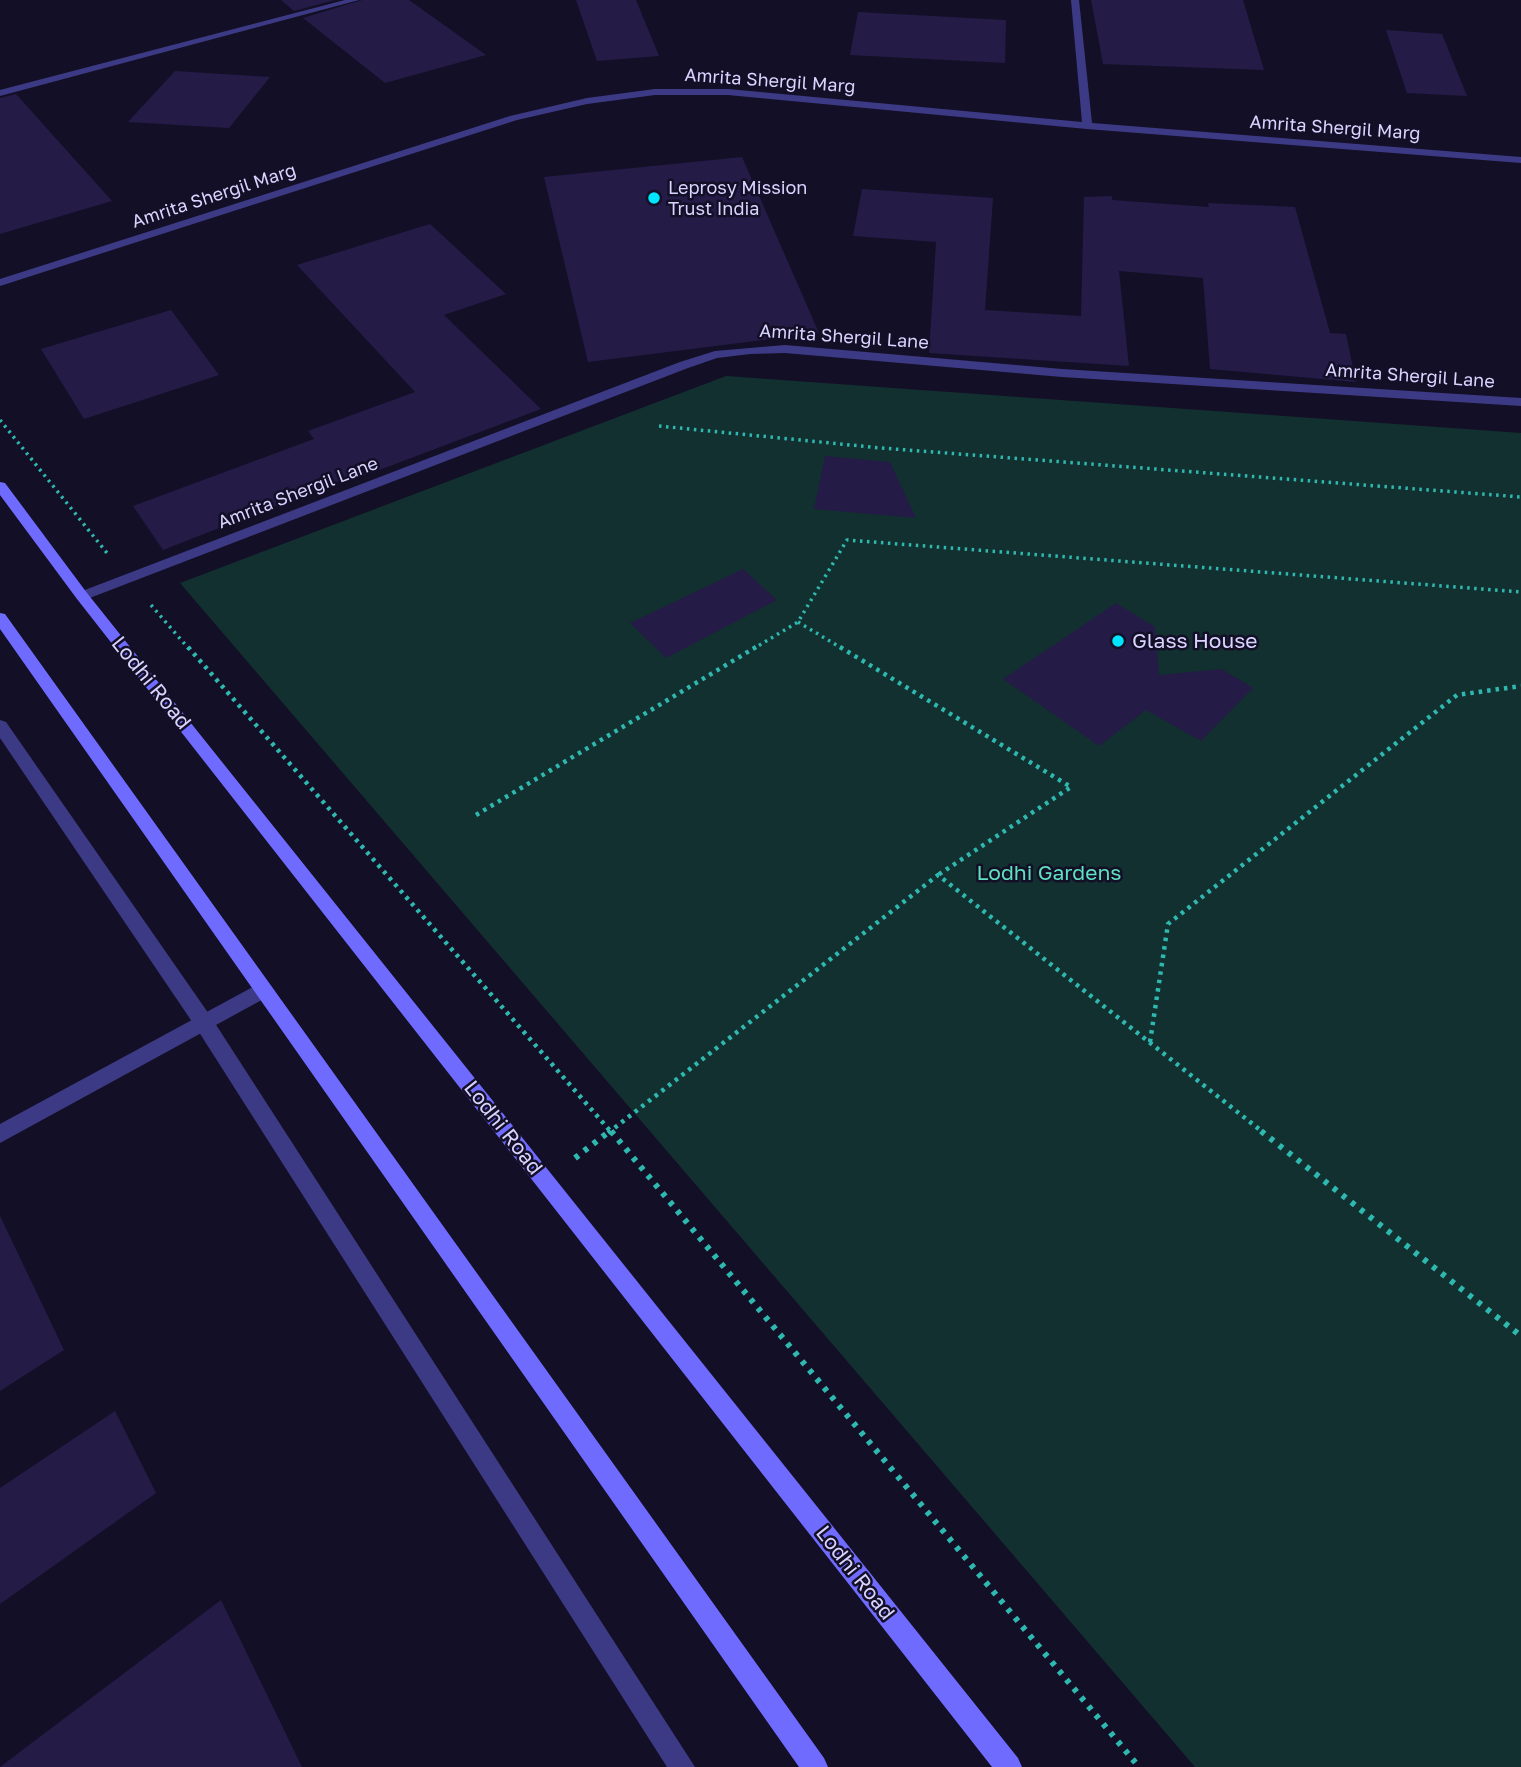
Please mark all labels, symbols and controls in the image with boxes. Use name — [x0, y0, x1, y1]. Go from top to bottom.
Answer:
street label: Amrita Shergil Marg — [684, 64, 856, 98]
street label: Amrita Shergil Marg — [1249, 111, 1421, 145]
street label: Amrita Shergil Marg — [129, 159, 299, 233]
place label: Leprosy Mission Trust India — [668, 177, 807, 220]
marker: Leprosy Mission Trust India — [646, 190, 662, 206]
street label: Amrita Shergil Lane — [759, 320, 929, 354]
street label: Amrita Shergil Lane — [1325, 359, 1495, 393]
street label: Amrita Shergil Lane — [215, 452, 381, 534]
place label: Glass House — [1132, 628, 1257, 654]
street label: Lodhi Road — [106, 631, 196, 735]
marker: Glass House — [1110, 633, 1126, 649]
park label: Lodhi Gardens — [977, 860, 1121, 886]
street label: Lodhi Road — [458, 1076, 548, 1180]
street label: Lodhi Road — [810, 1521, 900, 1625]

